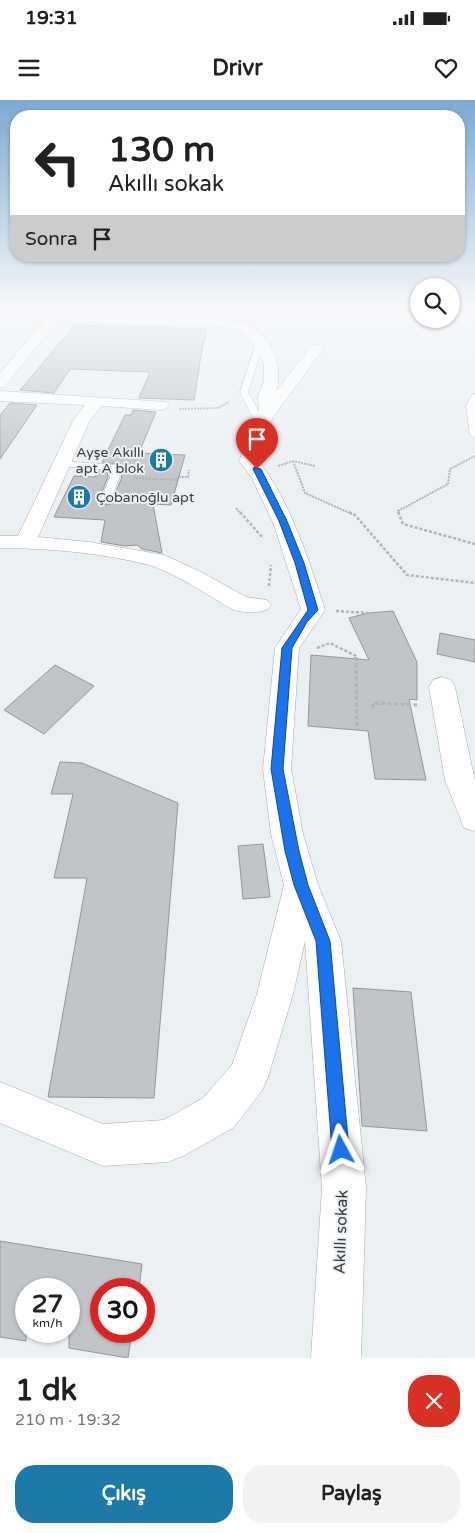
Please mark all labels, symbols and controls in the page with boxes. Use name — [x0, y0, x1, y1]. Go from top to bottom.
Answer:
text: 19:31 — [25, 7, 78, 29]
icon: menu — [15, 54, 43, 82]
icon: heart — [432, 54, 460, 82]
text: Drivr — [212, 55, 263, 81]
text: 130 m — [108, 129, 215, 171]
icon: left — [25, 130, 90, 195]
text: Akıllı sokak — [108, 171, 224, 197]
icon: arrive — [88, 225, 116, 253]
text: Sonra — [25, 228, 78, 250]
map controls — [410, 278, 460, 328]
button: search — [410, 278, 460, 328]
pin — [236, 418, 278, 469]
icon: arrive — [243, 425, 271, 453]
place label: Ayşe Akıllı apt A blok — [76, 444, 144, 477]
building icon: Ayşe Akıllı apt A blok — [148, 447, 174, 473]
building icon: Çobanoğlu apt — [66, 484, 92, 510]
place label: Çobanoğlu apt — [96, 489, 195, 506]
position arrow — [314, 1123, 366, 1175]
street label: Akıllı sokak — [330, 1189, 352, 1274]
speed limit sign: 30 — [90, 1278, 155, 1343]
text: 27 — [32, 1289, 63, 1319]
text: km/h — [32, 1316, 63, 1330]
text: 1 dk — [15, 1372, 77, 1409]
button: close — [408, 1375, 460, 1427]
text: 210 m · 19:32 — [15, 1410, 121, 1430]
button: Çıkış — [15, 1465, 233, 1523]
button: Paylaş — [243, 1465, 460, 1523]

